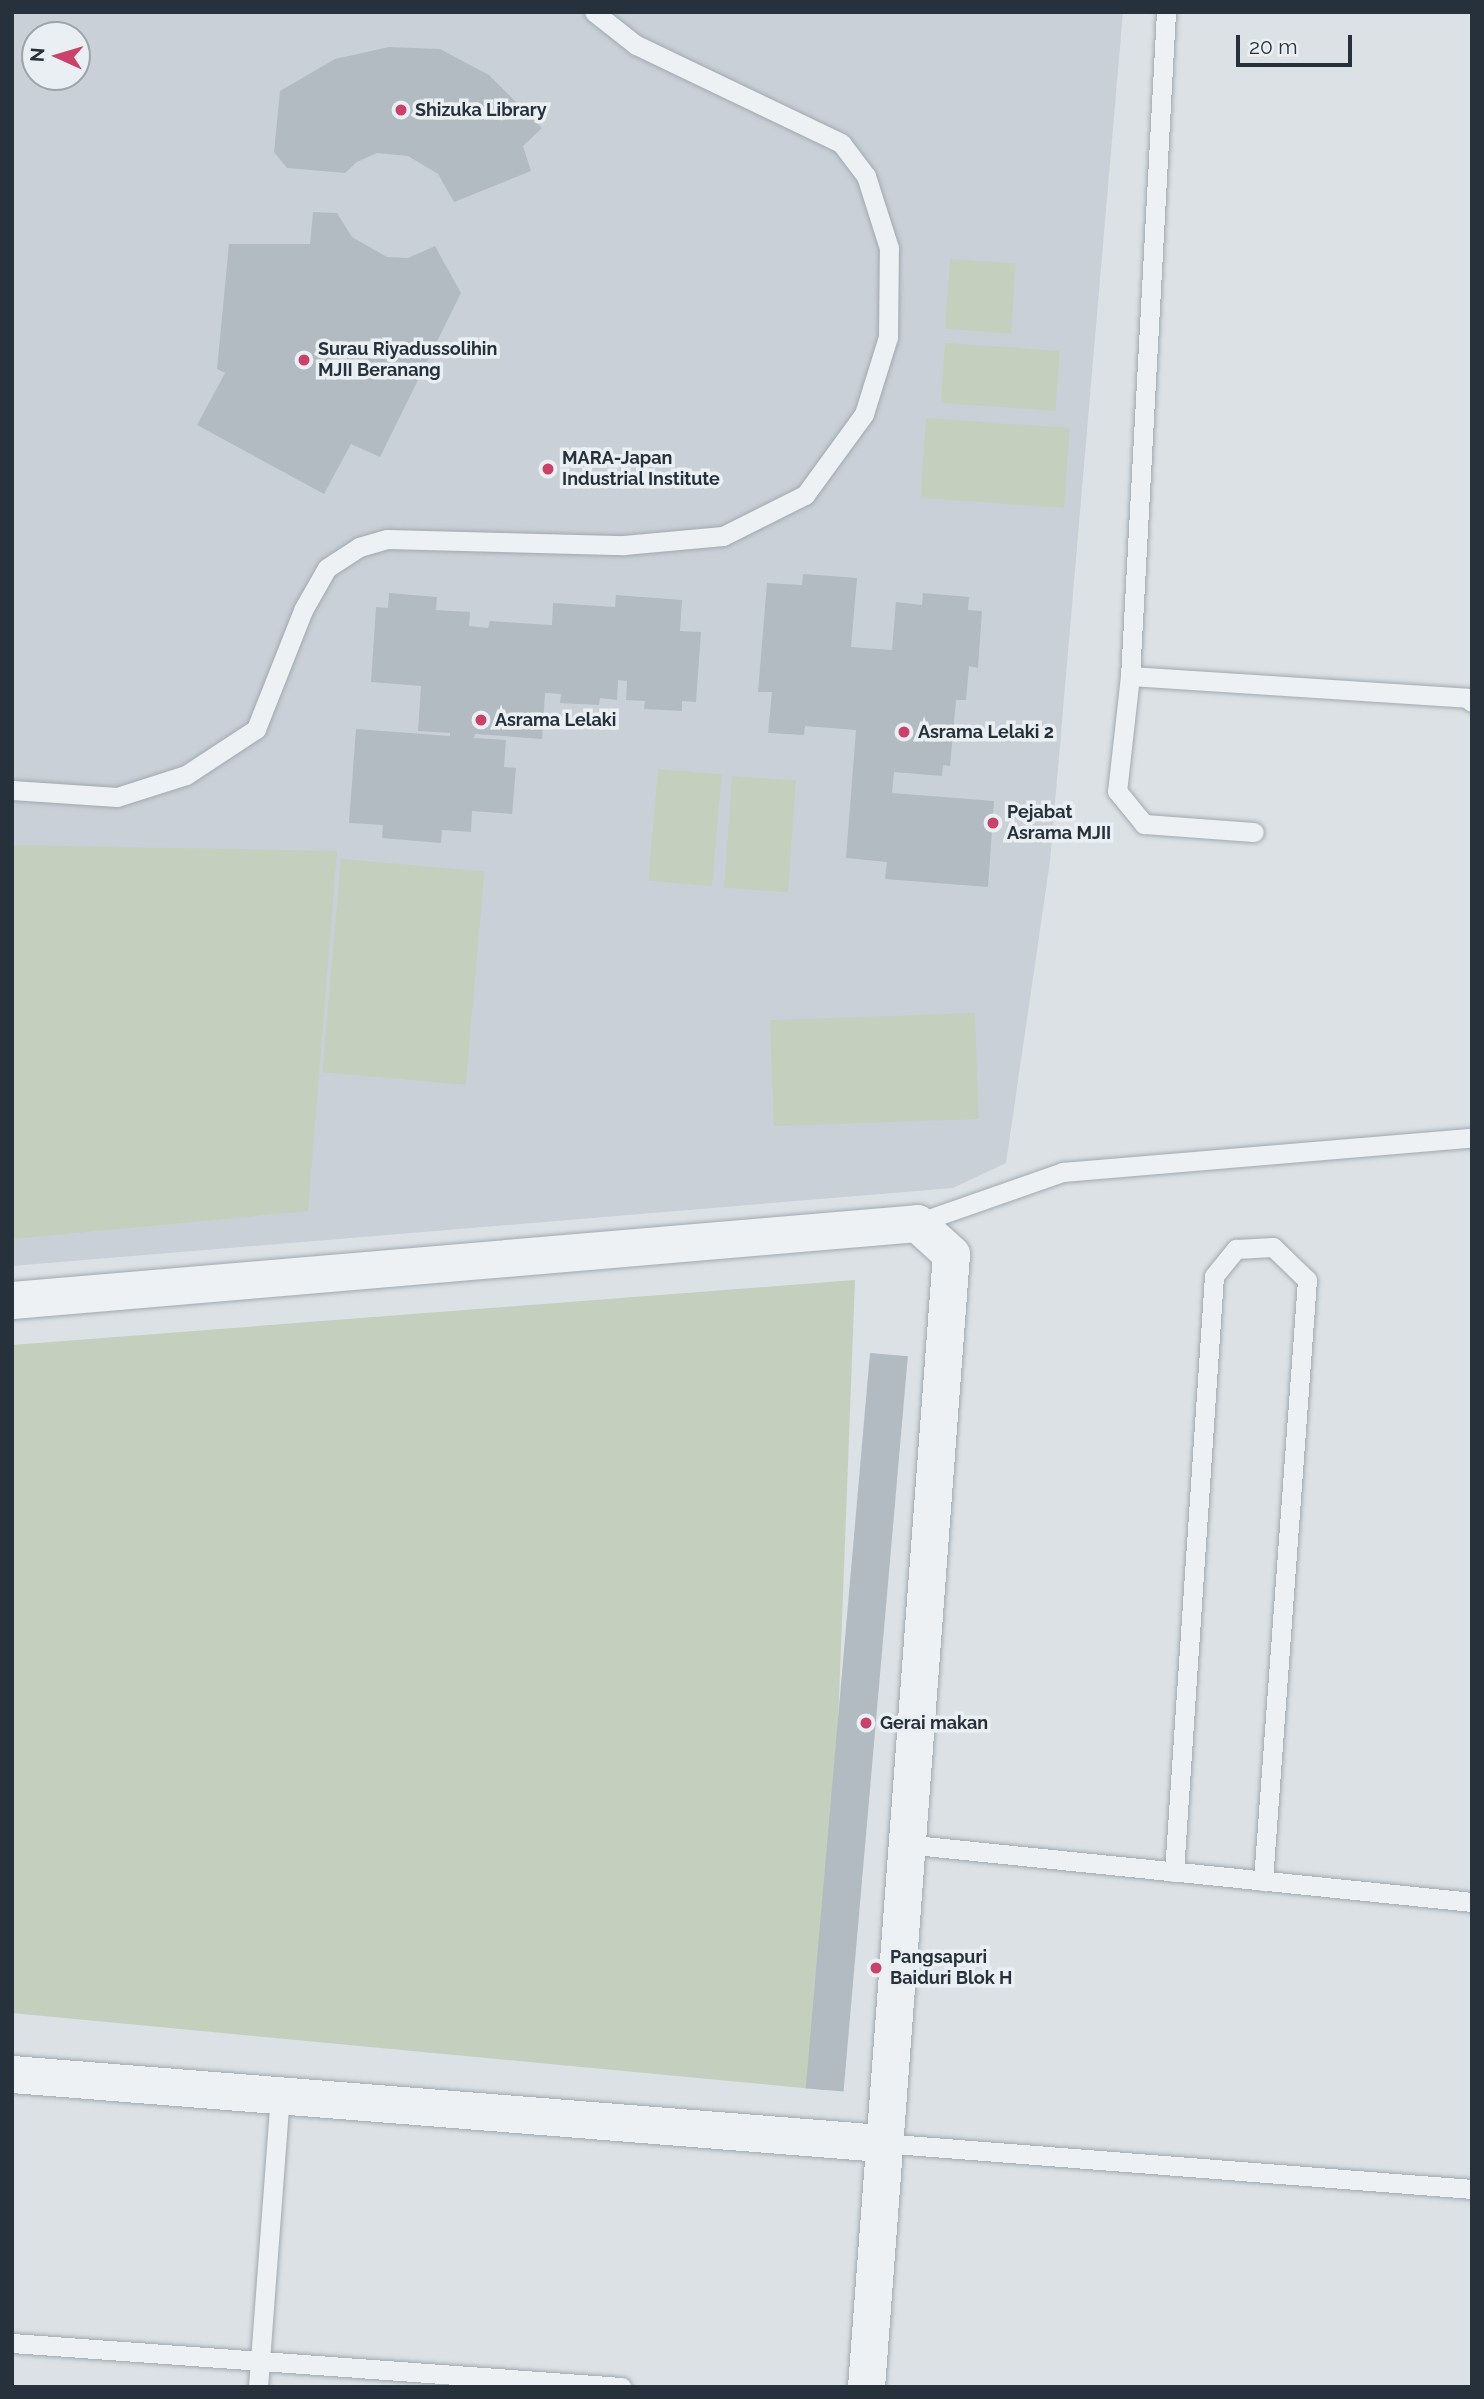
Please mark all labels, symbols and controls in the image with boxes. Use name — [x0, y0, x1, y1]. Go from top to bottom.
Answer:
north arrow — [21, 21, 91, 91]
scale bar — [1239, 21, 1354, 65]
text: 20 m — [1249, 34, 1297, 59]
text: N — [26, 47, 49, 63]
place label: Shizuka Library — [415, 99, 547, 121]
marker: Shizuka Library — [393, 102, 409, 118]
place label: Surau Riyadussolihin MJII Beranang — [318, 339, 497, 382]
marker: Surau Riyadussolihin MJII Beranang — [296, 352, 312, 368]
place label: MARA-Japan Industrial Institute — [562, 448, 720, 490]
marker: MARA-Japan Industrial Institute — [540, 461, 556, 477]
place label: Asrama Lelaki — [495, 709, 616, 731]
marker: Asrama Lelaki — [473, 712, 489, 728]
place label: Asrama Lelaki 2 — [918, 721, 1054, 743]
marker: Asrama Lelaki 2 — [896, 724, 912, 740]
place label: Pejabat Asrama MJII — [1007, 802, 1111, 844]
marker: Pejabat Asrama MJII — [985, 815, 1001, 831]
place label: Gerai makan — [880, 1712, 988, 1734]
marker: Gerai makan — [858, 1715, 874, 1731]
place label: Pangsapuri Baiduri Blok H — [890, 1947, 1012, 1990]
marker: Pangsapuri Baiduri Blok H — [868, 1960, 884, 1976]

